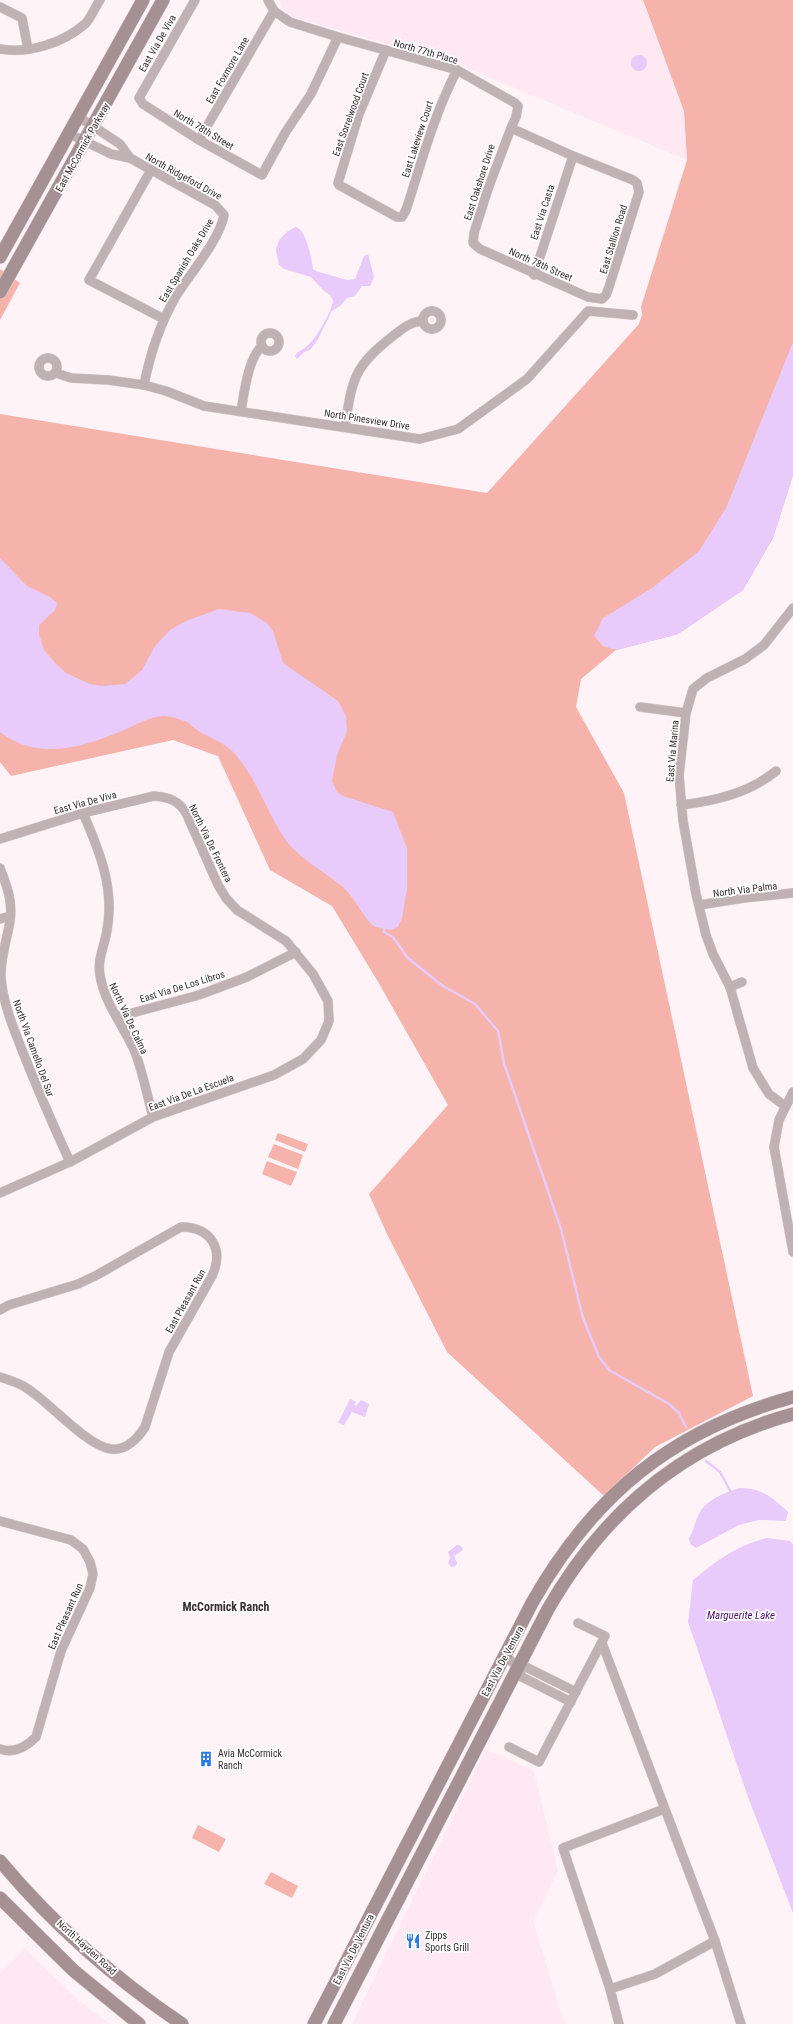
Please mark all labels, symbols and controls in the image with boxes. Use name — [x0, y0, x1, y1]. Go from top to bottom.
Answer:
street label: East Via De Viva — [137, 13, 178, 74]
street label: East Foxmore Lane — [204, 35, 251, 106]
street label: North 77th Place — [392, 37, 460, 66]
street label: East Sorrelwood Court — [330, 71, 371, 158]
street label: East Lakeview Court — [400, 99, 435, 179]
street label: East McCormick Parkway — [53, 101, 111, 194]
street label: North 78th Street — [172, 107, 236, 152]
street label: East Oakshore Drive — [462, 143, 497, 222]
street label: North Ridgeford Drive — [144, 151, 224, 202]
street label: East Via Casta — [528, 183, 557, 241]
street label: East Stallion Road — [598, 203, 629, 275]
street label: East Spanish Oaks Drive — [157, 216, 216, 304]
street label: North 78th Street — [508, 246, 574, 283]
street label: North Pinesview Drive — [323, 407, 411, 432]
street label: East Via Marina — [664, 720, 681, 782]
street label: East Via De Viva — [53, 789, 118, 816]
street label: North Via De Frontera — [187, 803, 234, 884]
street label: North Via Palma — [712, 880, 778, 899]
street label: East Via De Los Libros — [138, 968, 226, 1005]
street label: North Via De Calma — [107, 981, 150, 1056]
street label: North Via Camello Del Sur — [11, 998, 56, 1098]
street label: East Via De La Escuela — [147, 1072, 235, 1113]
street label: East Pleasant Run — [163, 1267, 208, 1335]
street label: East Pleasant Run — [46, 1581, 85, 1651]
district label: McCormick Ranch — [183, 1600, 270, 1614]
water label: Marguerite Lake — [707, 1609, 775, 1622]
street label: East Via De Ventura — [479, 1624, 526, 1698]
place label: Avia McCormick Ranch — [218, 1748, 283, 1771]
building icon: Avia McCormick Ranch — [197, 1750, 215, 1768]
street label: East Via De Ventura — [331, 1912, 376, 1986]
street label: North Hayden Road — [55, 1918, 119, 1977]
place label: Zipps Sports Grill — [425, 1930, 469, 1953]
restaurant icon: Zipps Sports Grill — [404, 1932, 422, 1950]

